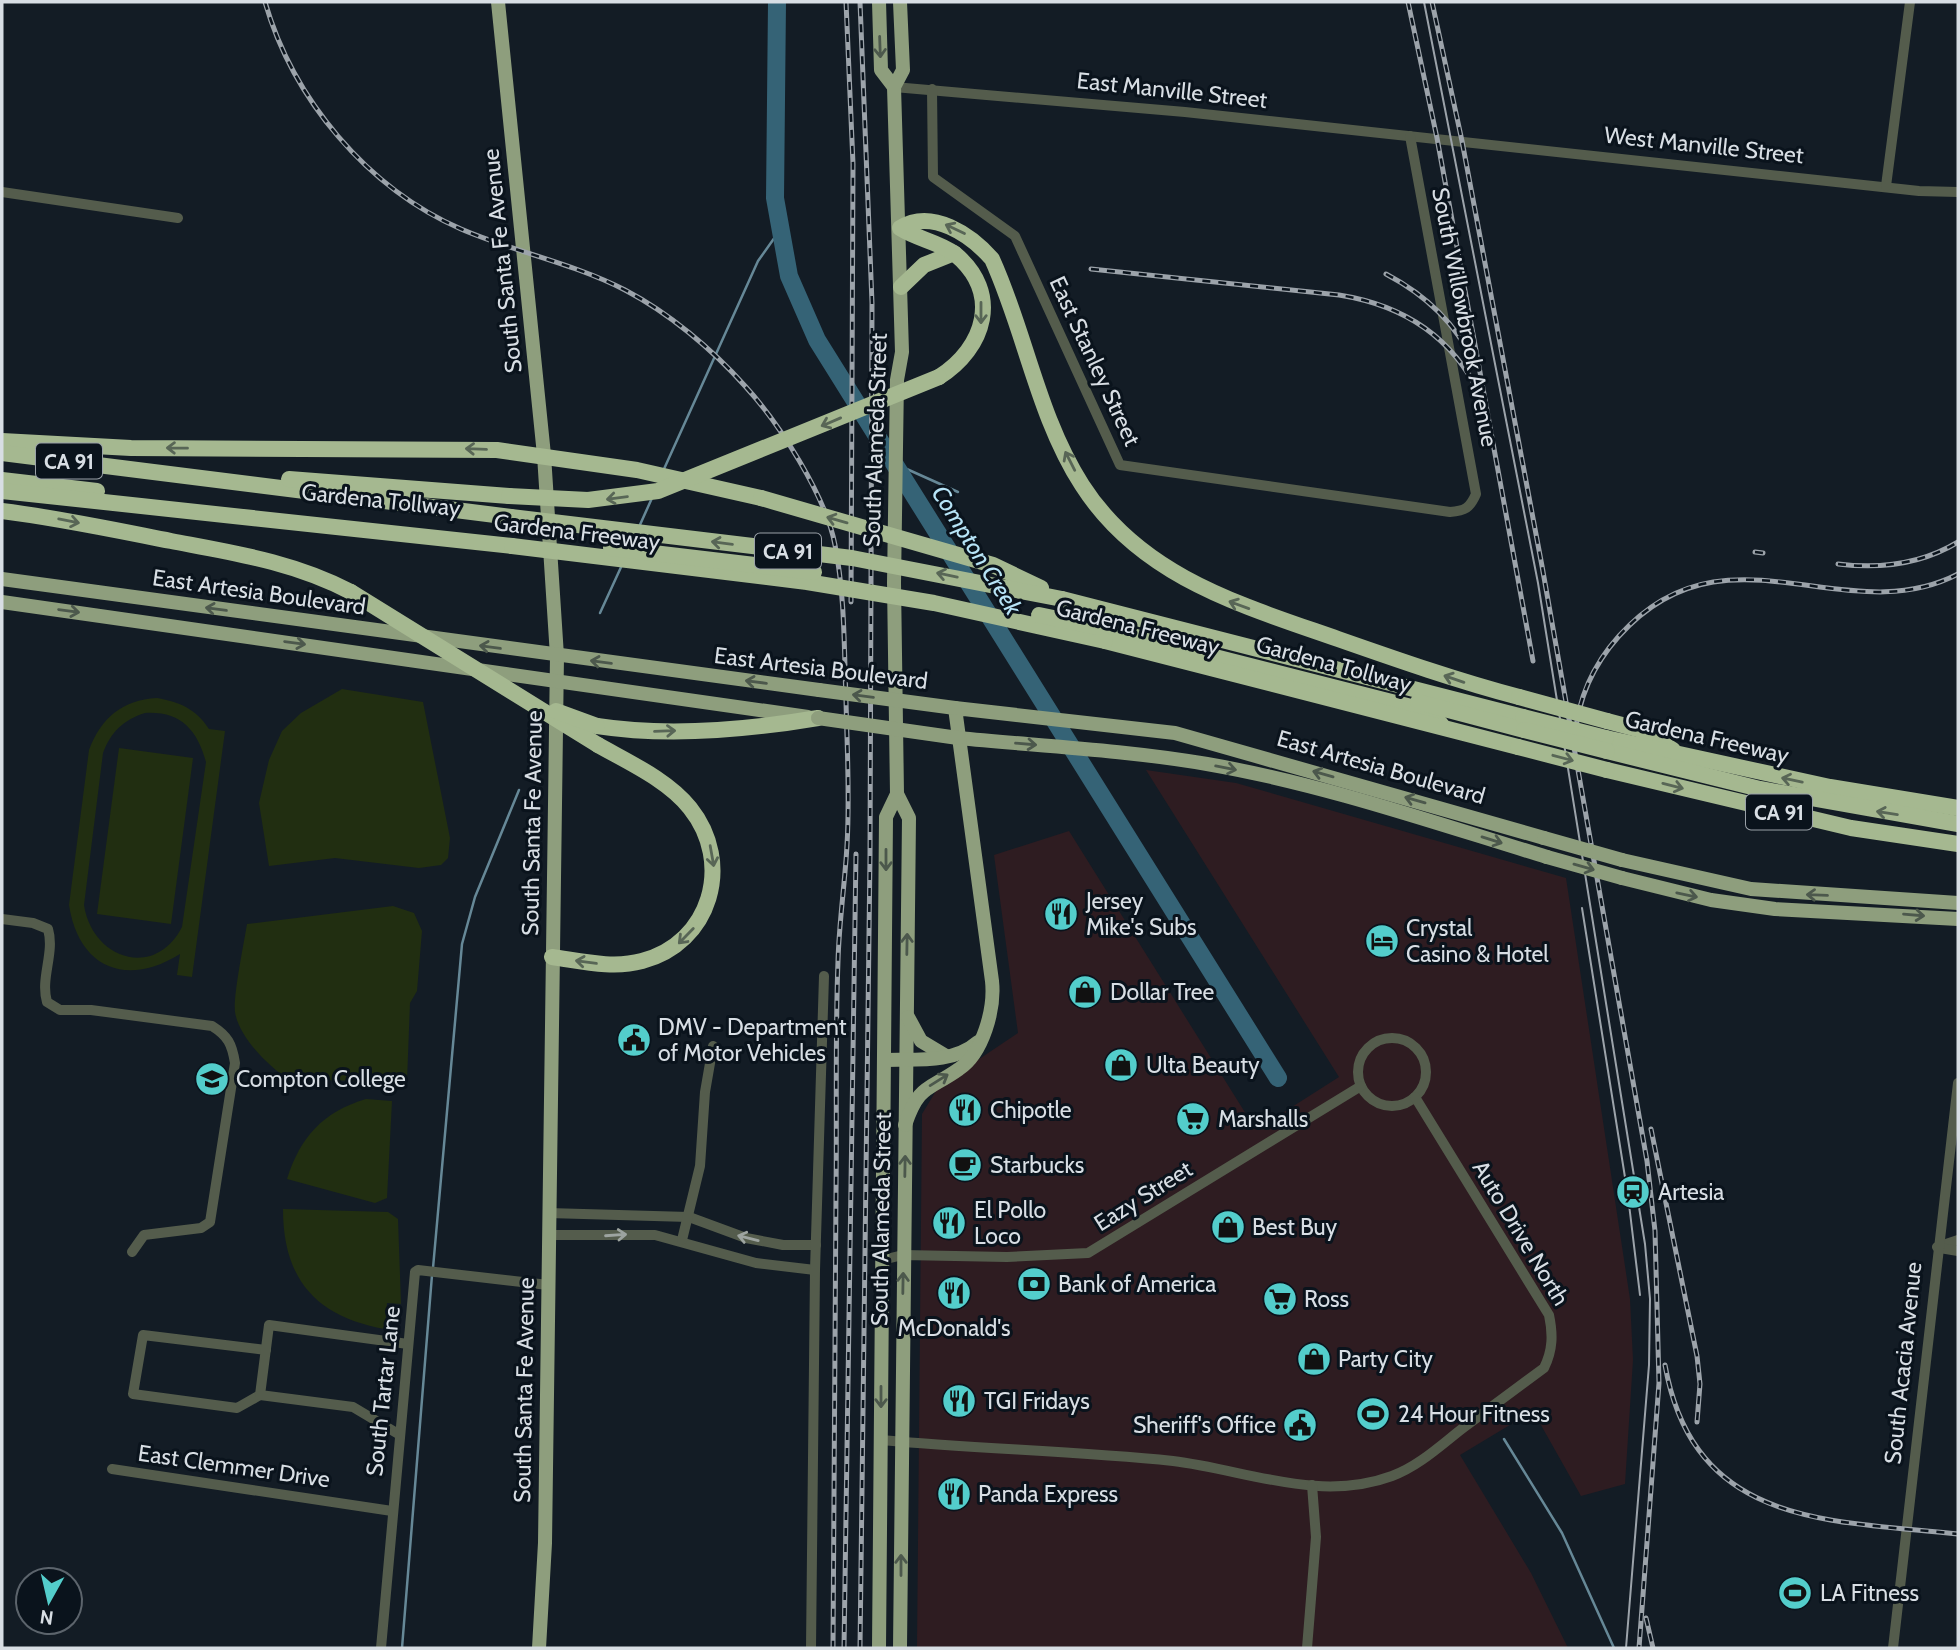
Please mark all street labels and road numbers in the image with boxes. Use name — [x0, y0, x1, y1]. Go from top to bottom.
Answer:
street label: East Manville Street — [1075, 66, 1269, 114]
street label: West Manville Street — [1603, 121, 1805, 169]
street label: South Santa Fe Avenue — [476, 147, 528, 375]
street label: South Willowbrook Avenue — [1426, 185, 1504, 449]
street label: East Stanley Street — [1043, 272, 1147, 450]
street label: South Alameda Street — [857, 332, 893, 547]
road number: CA 91 — [36, 444, 102, 478]
street label: Gardena Tollway — [300, 478, 462, 522]
street label: Gardena Freeway — [492, 508, 662, 556]
road number: CA 91 — [755, 534, 821, 568]
street label: East Artesia Boulevard — [151, 563, 367, 621]
street label: Gardena Freeway — [1053, 593, 1223, 661]
street label: Gardena Tollway — [1253, 630, 1415, 698]
street label: East Artesia Boulevard — [713, 641, 929, 695]
street label: Gardena Freeway — [1622, 705, 1792, 770]
street label: South Santa Fe Avenue — [516, 710, 548, 936]
street label: East Artesia Boulevard — [1274, 724, 1488, 810]
road number: CA 91 — [1746, 794, 1812, 830]
street label: South Alameda Street — [865, 1112, 897, 1326]
street label: Eazy Street — [1089, 1155, 1197, 1237]
street label: Auto Drive North — [1467, 1155, 1575, 1311]
street label: South Acacia Avenue — [1878, 1260, 1928, 1466]
street label: South Santa Fe Avenue — [508, 1277, 540, 1503]
street label: South Tartar Lane — [360, 1304, 406, 1478]
street label: East Clemmer Drive — [136, 1439, 332, 1493]

